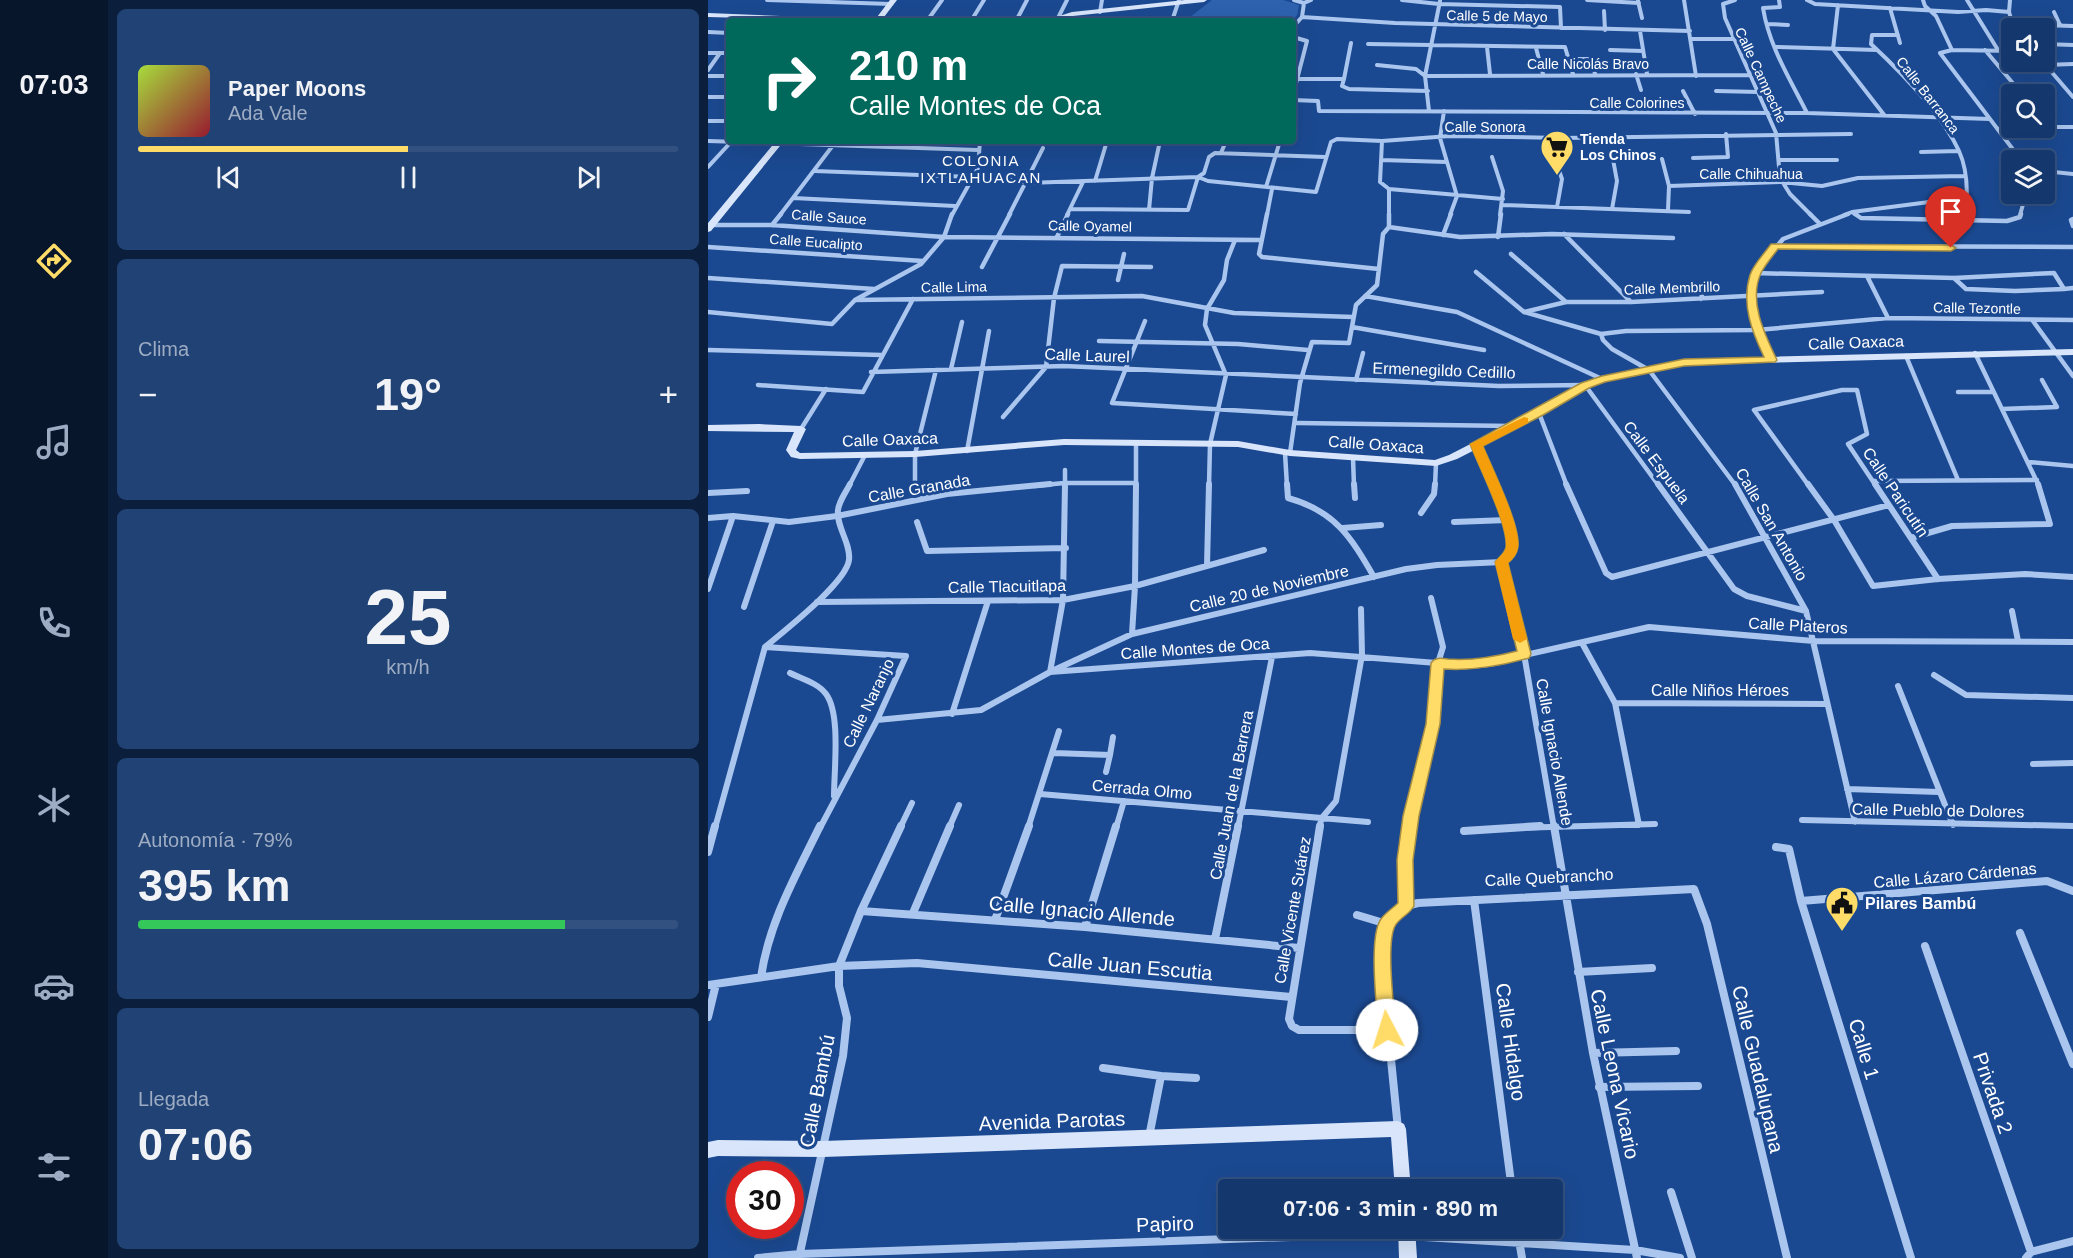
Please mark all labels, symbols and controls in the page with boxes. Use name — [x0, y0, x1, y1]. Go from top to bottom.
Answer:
street label: Calle 5 de Mayo — [1446, 7, 1548, 25]
map controls — [2001, 18, 2055, 204]
button: sound — [2001, 18, 2055, 72]
street label: Calle Campeche — [1732, 25, 1790, 125]
icon: right — [750, 42, 828, 120]
text: 210 m — [849, 42, 968, 89]
street label: Calle Barranca — [1893, 54, 1963, 137]
street label: Calle Nicolás Bravo — [1527, 56, 1649, 72]
text: 07:03 — [19, 70, 89, 100]
text: Paper Moons — [228, 76, 366, 101]
button: search — [2001, 84, 2055, 138]
text: Calle Montes de Oca — [849, 91, 1101, 121]
street label: Calle Colorines — [1590, 95, 1684, 111]
text: Ada Vale — [228, 102, 308, 124]
street label: Calle Sonora — [1445, 119, 1526, 135]
supermarket icon: Tienda Los Chinos — [1539, 129, 1575, 176]
place label: Tienda Los Chinos — [1580, 131, 1656, 163]
button: layers — [2001, 150, 2055, 204]
district label: COLONIA IXTLAHUACAN — [920, 152, 1042, 186]
icon: previous — [212, 161, 245, 194]
icon: pause — [392, 161, 425, 194]
icon: next — [572, 161, 605, 194]
street label: Calle Chihuahua — [1699, 166, 1803, 182]
pin — [1925, 186, 1976, 248]
icon: arrive — [1934, 195, 1967, 228]
street label: Calle Sauce — [791, 206, 867, 228]
street label: Calle Oyamel — [1048, 217, 1132, 235]
street label: Calle Eucalipto — [769, 231, 863, 253]
icon: directions — [33, 240, 75, 282]
street label: Calle Lima — [921, 278, 987, 296]
street label: Calle Membrillo — [1624, 278, 1721, 298]
street label: Calle Tezontle — [1933, 299, 2021, 317]
street label: Calle Oaxaca — [1808, 332, 1904, 353]
text: Clima — [138, 338, 189, 360]
street label: Calle Laurel — [1044, 346, 1130, 365]
street label: Ermenegildo Cedillo — [1372, 360, 1516, 381]
text: 19° — [374, 369, 442, 420]
text: − — [138, 376, 157, 413]
text: + — [659, 376, 678, 413]
street label: Calle Espuela — [1620, 418, 1693, 507]
icon: music — [33, 421, 75, 463]
street label: Calle Oaxaca — [842, 429, 938, 450]
street label: Calle Oaxaca — [1327, 433, 1425, 456]
street label: Calle Paricutín — [1859, 444, 1932, 540]
street label: Calle San Antonio — [1732, 465, 1811, 584]
street label: Calle Granada — [867, 471, 971, 506]
street label: Calle 20 de Noviembre — [1188, 562, 1350, 615]
text: 25 — [365, 573, 451, 661]
street label: Calle Tlacuitlapa — [948, 577, 1066, 596]
icon: phone — [33, 602, 75, 644]
street label: Calle Plateros — [1748, 614, 1848, 637]
street label: Calle Montes de Oca — [1120, 635, 1270, 662]
text: km/h — [386, 656, 430, 678]
street label: Calle Naranjo — [840, 656, 897, 751]
street label: Calle Ignacio Allende — [1533, 677, 1576, 827]
street label: Calle Niños Héroes — [1651, 682, 1789, 699]
street label: Calle Juan de la Barrera — [1207, 709, 1256, 881]
street label: Cerrada Olmo — [1091, 777, 1193, 802]
icon: climate — [33, 784, 75, 826]
street label: Calle Pueblo de Dolores — [1852, 800, 2024, 821]
text: Autonomía · 79% — [138, 829, 293, 851]
street label: Calle Vicente Suárez — [1271, 835, 1314, 985]
text: 395 km — [138, 860, 291, 911]
street label: Calle Lázaro Cárdenas — [1873, 860, 2037, 891]
street label: Calle Quebrancho — [1484, 866, 1614, 889]
public building icon: Pilares Bambú — [1824, 885, 1860, 932]
street label: Calle Ignacio Allende — [988, 892, 1176, 930]
place label: Pilares Bambú — [1865, 895, 1976, 912]
street label: Calle Juan Escutia — [1047, 948, 1214, 984]
icon: car — [33, 965, 75, 1007]
street label: Calle Hidalgo — [1492, 982, 1530, 1102]
street label: Calle Guadalupana — [1728, 983, 1788, 1156]
street label: Calle Leona Vicario — [1586, 987, 1644, 1161]
position arrow — [1355, 998, 1419, 1062]
street label: Calle 1 — [1844, 1016, 1884, 1082]
street label: Calle Bambú — [795, 1033, 839, 1149]
street label: Privada 2 — [1969, 1049, 2017, 1137]
text: Llegada — [138, 1088, 209, 1110]
street label: Avenida Parotas — [978, 1107, 1126, 1135]
text: 07:06 — [138, 1119, 253, 1170]
icon: filters — [33, 1146, 75, 1188]
speed limit sign: 30 — [726, 1161, 804, 1239]
text: 07:06 · 3 min · 890 m — [1283, 1196, 1498, 1221]
street label: Papiro — [1136, 1212, 1194, 1236]

